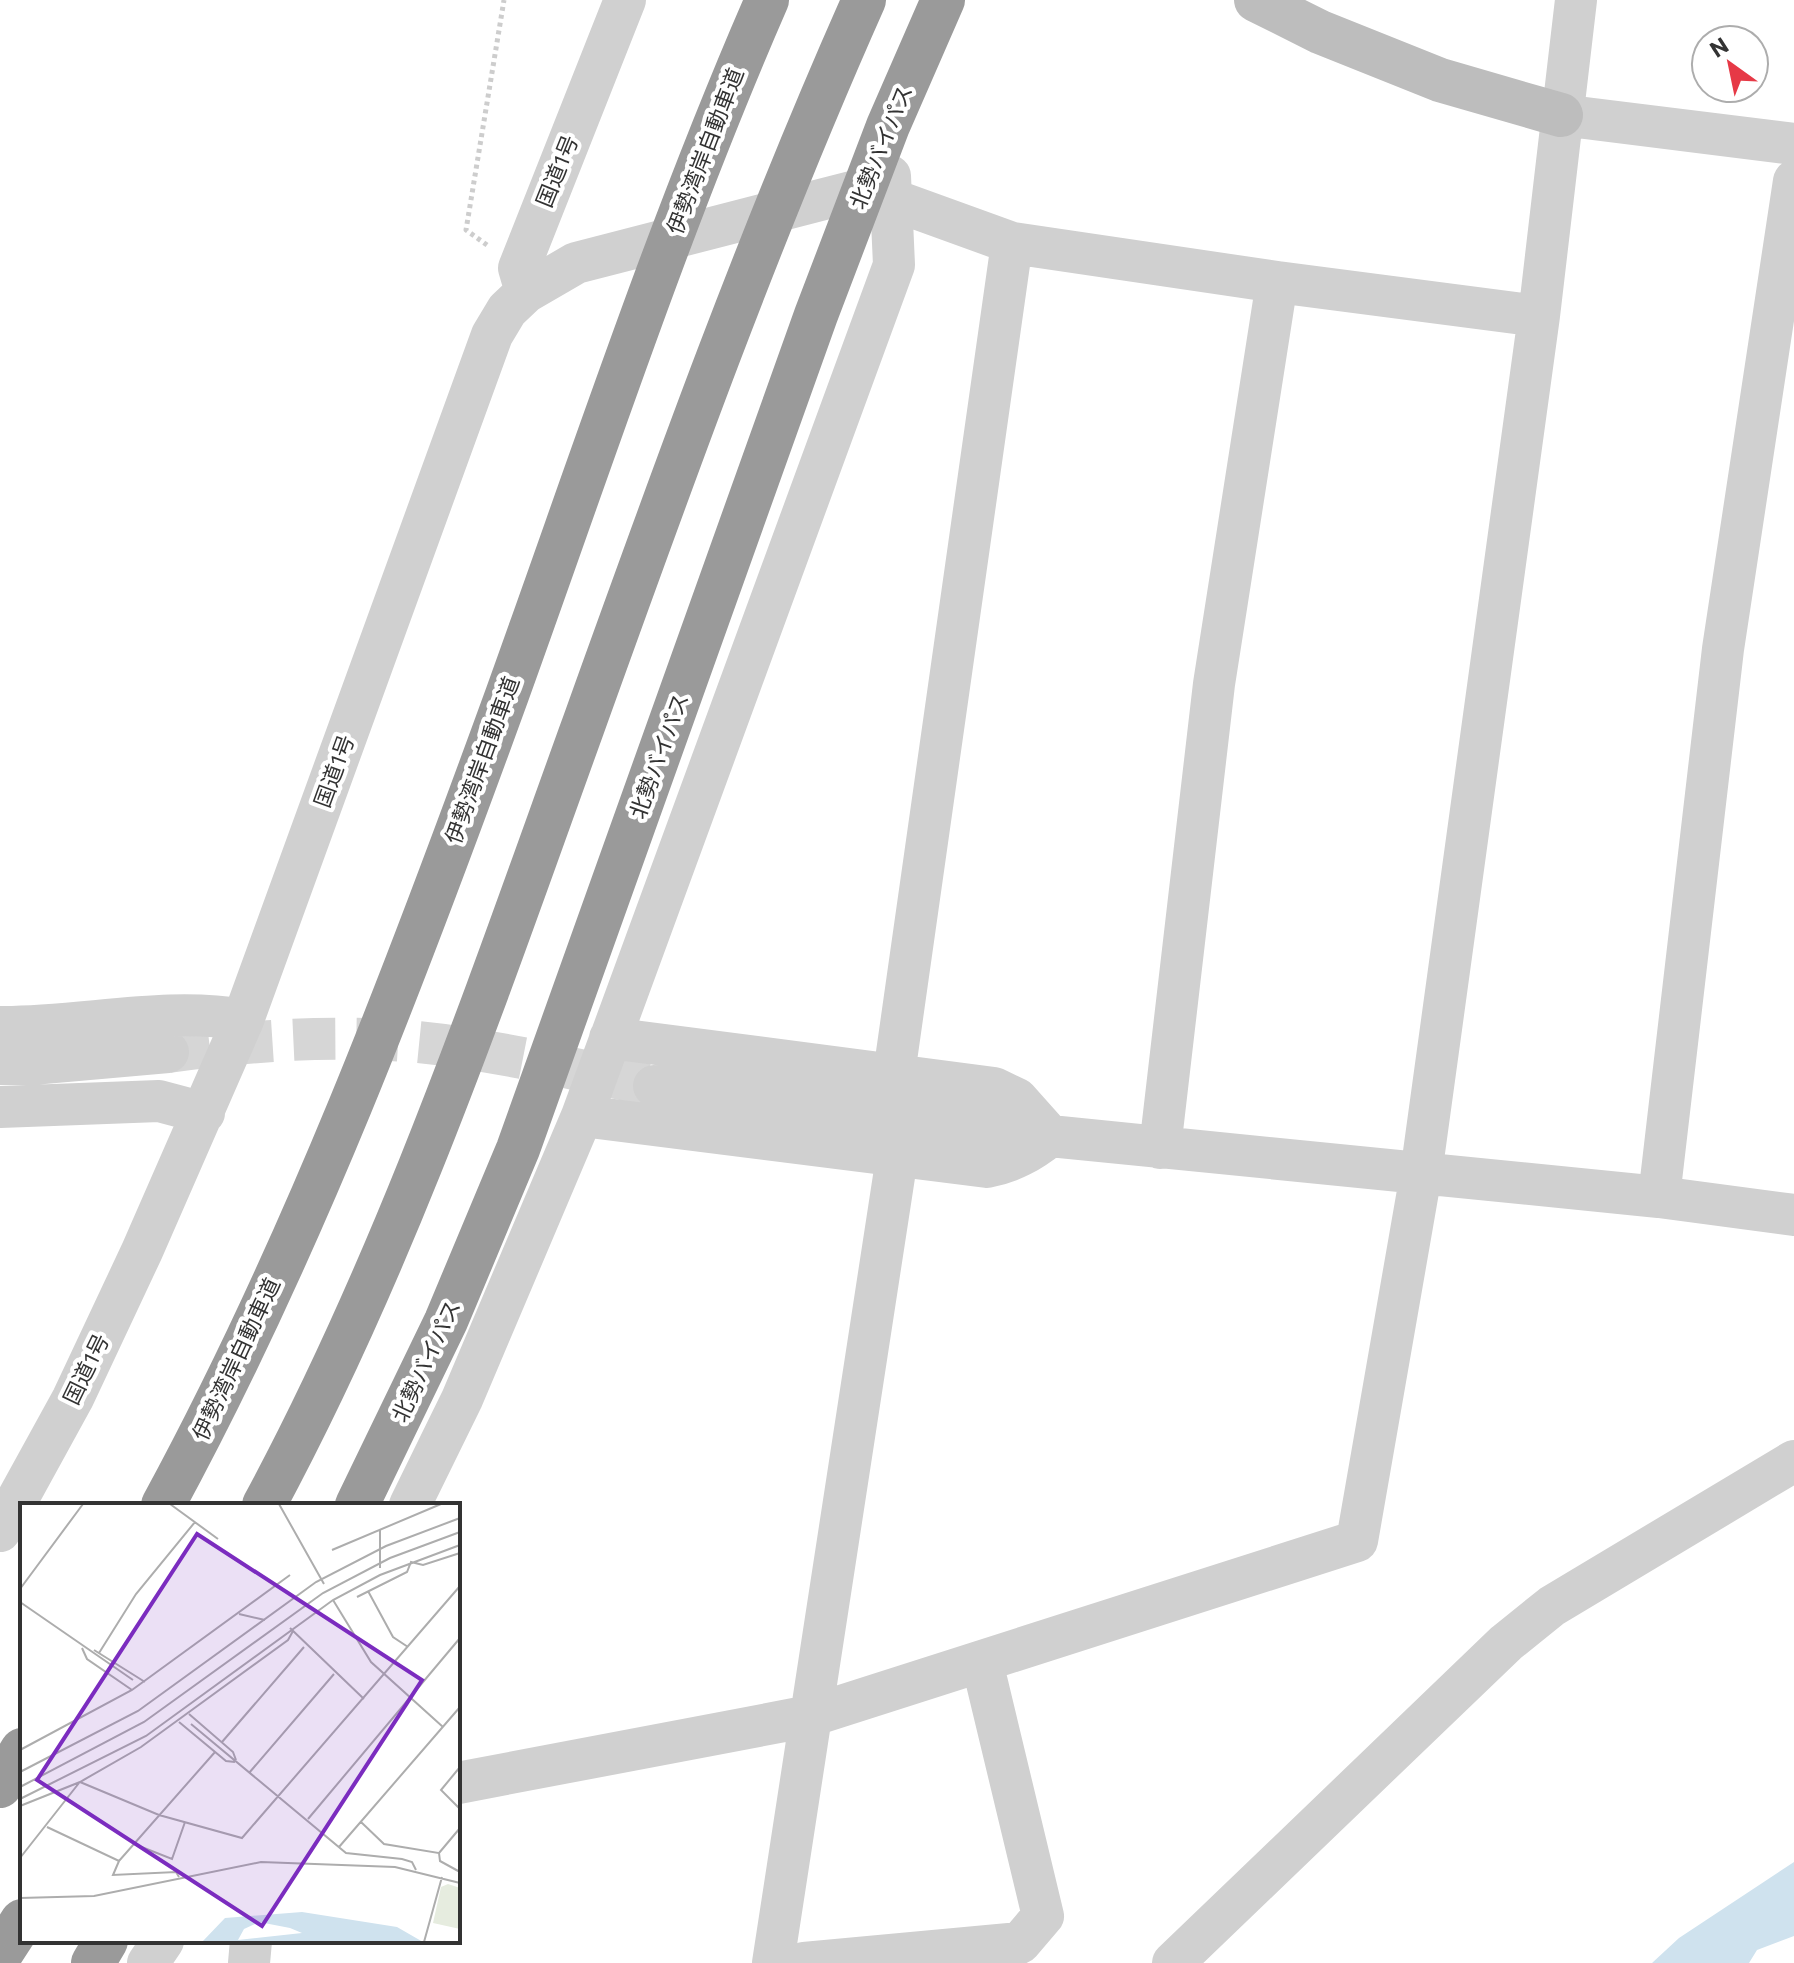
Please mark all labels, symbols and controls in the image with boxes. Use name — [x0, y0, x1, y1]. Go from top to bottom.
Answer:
north arrow — [1690, 24, 1770, 104]
text: N — [1705, 31, 1733, 63]
street label: 伊勢湾岸自動車道 — [660, 64, 749, 238]
street label: 北勢バイパス — [843, 81, 918, 213]
street label: 国道1号 — [530, 131, 583, 211]
street label: 伊勢湾岸自動車道 — [439, 673, 524, 847]
street label: 北勢バイパス — [623, 689, 694, 822]
street label: 国道1号 — [308, 731, 359, 811]
street label: 伊勢湾岸自動車道 — [186, 1273, 285, 1444]
street label: 北勢バイパス — [386, 1295, 466, 1426]
street label: 国道1号 — [57, 1329, 114, 1409]
inset map — [20, 1503, 460, 1943]

